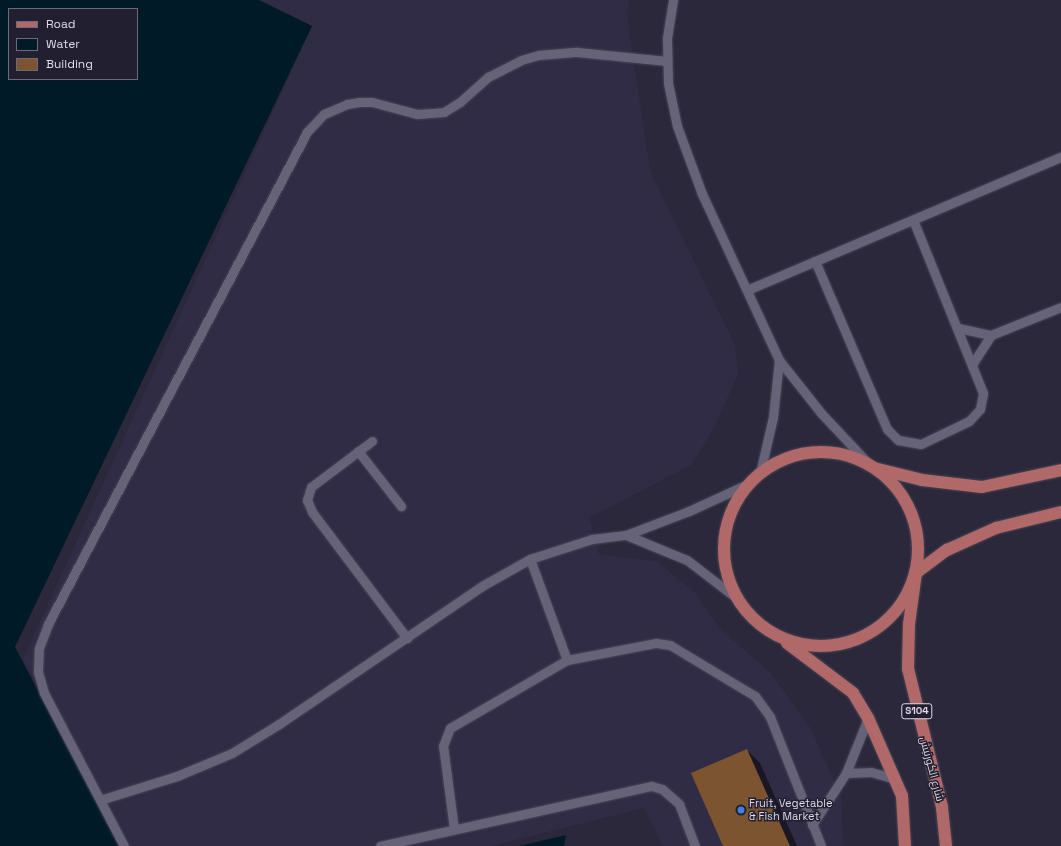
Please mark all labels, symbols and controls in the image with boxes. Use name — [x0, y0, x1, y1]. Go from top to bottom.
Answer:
legend — [8, 8, 138, 80]
text: Road — [46, 16, 75, 32]
text: Water — [46, 36, 80, 52]
text: Building — [46, 56, 93, 72]
road number: S104 — [901, 703, 933, 719]
street label: شارع الكورنيش — [917, 735, 947, 803]
place label: Fruit, Vegetable & Fish Market — [749, 797, 833, 823]
marker: Fruit, Vegetable & Fish Market — [736, 805, 746, 815]

